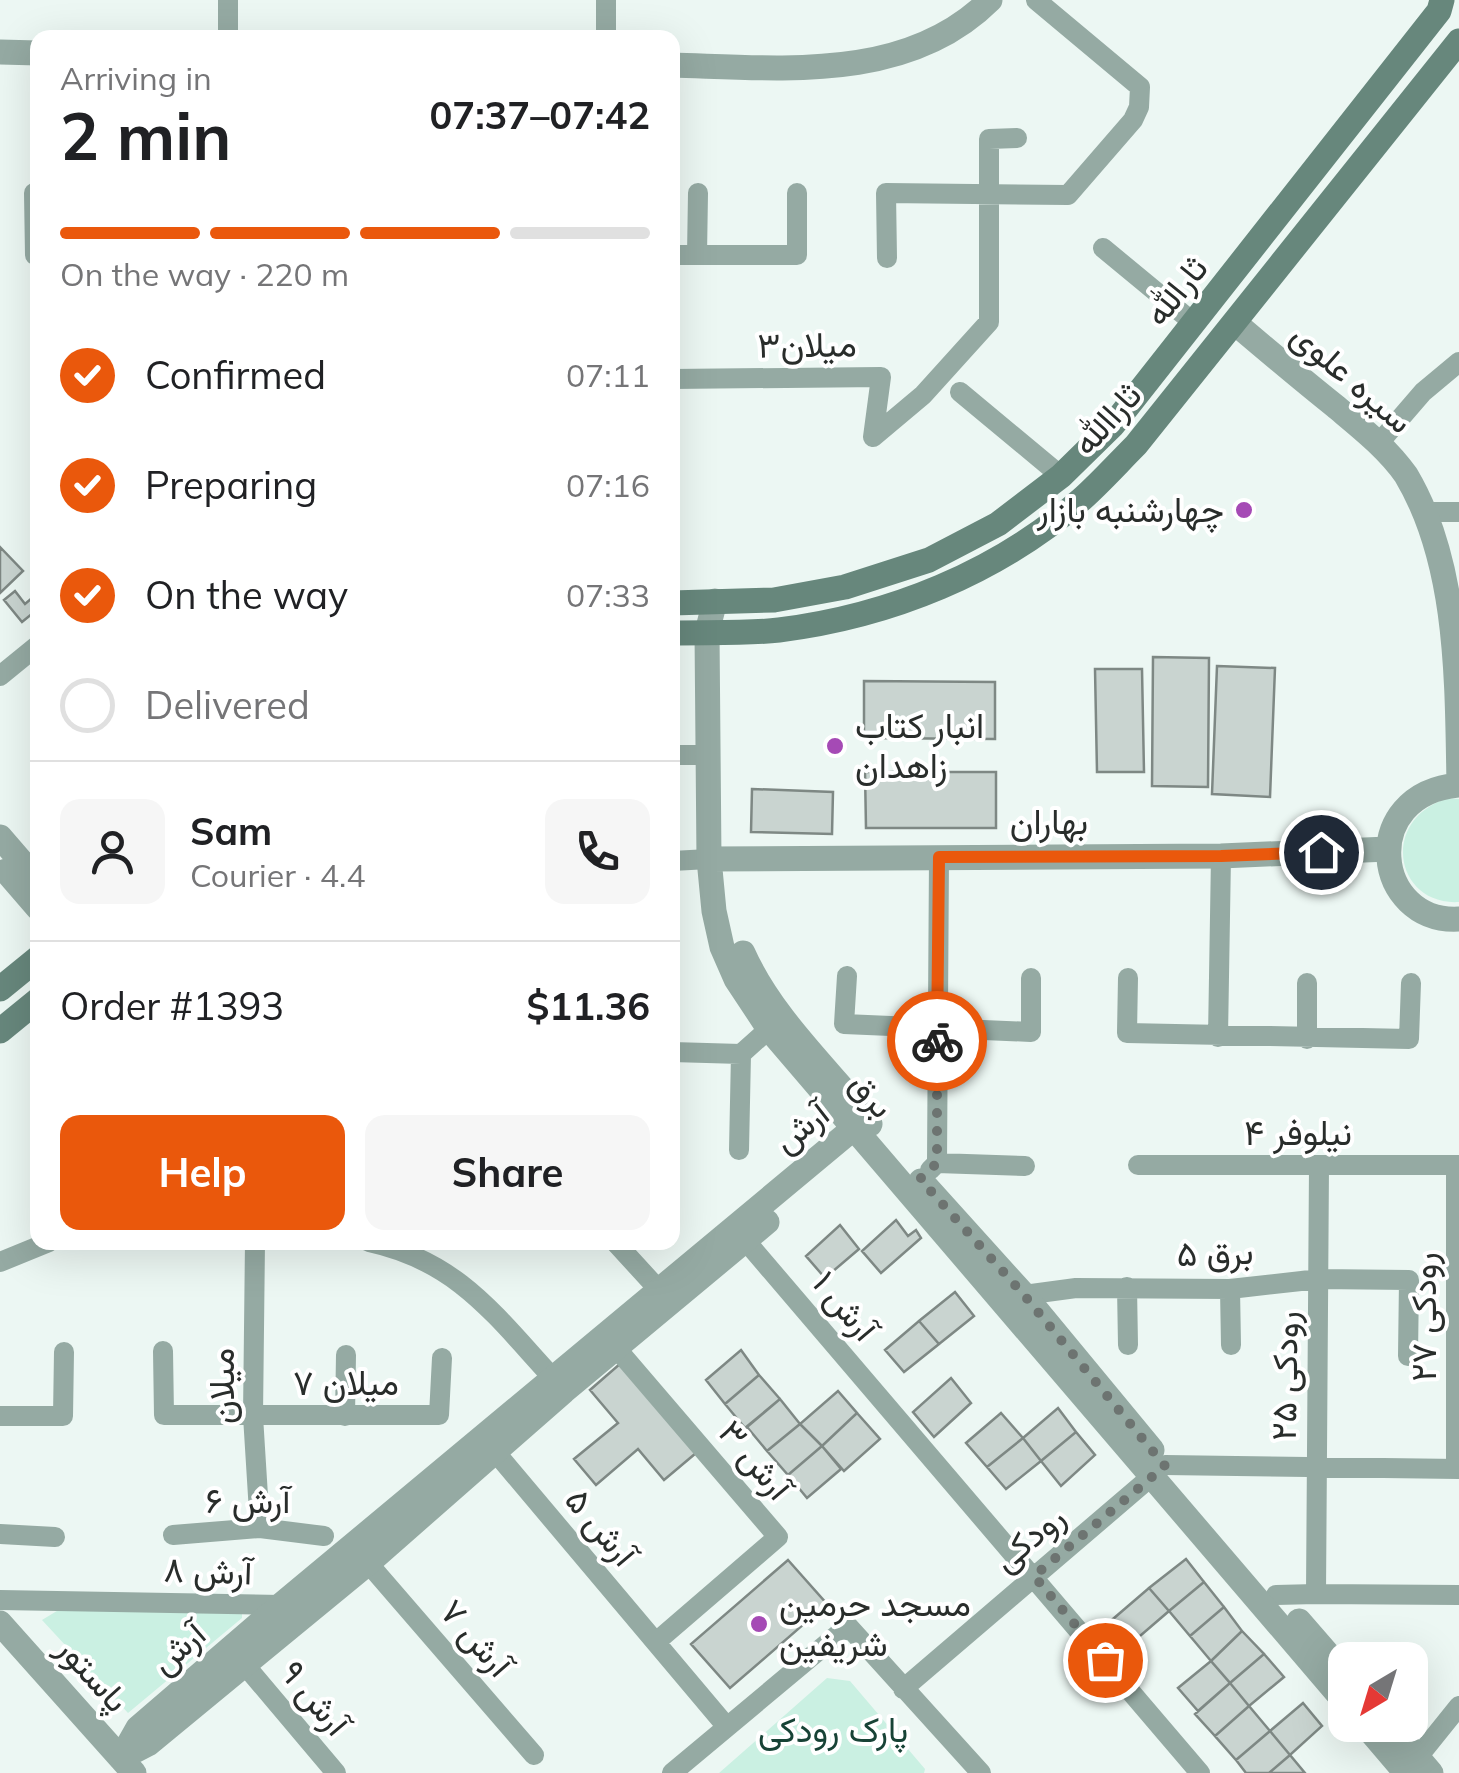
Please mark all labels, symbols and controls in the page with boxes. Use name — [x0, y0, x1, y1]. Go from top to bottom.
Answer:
text: Arriving in — [60, 58, 212, 98]
text: 07:37–07:42 — [430, 91, 650, 139]
text: 2 min — [60, 95, 231, 176]
street label: ثارالله — [1134, 247, 1217, 335]
text: On the way · 220 m — [60, 254, 349, 294]
street label: سیره علوی — [1282, 312, 1423, 443]
street label: میلان۳ — [757, 321, 857, 367]
icon: check — [60, 348, 115, 403]
text: Confirmed — [145, 351, 326, 399]
text: 07:11 — [566, 355, 650, 395]
street label: ثاراالله — [1062, 373, 1151, 464]
icon: check — [60, 458, 115, 513]
text: Preparing — [145, 461, 317, 509]
text: 07:16 — [566, 465, 650, 505]
place label: چهارشنبه بازار — [1036, 487, 1224, 534]
marker: چهارشنبه بازار — [1233, 499, 1255, 521]
icon: check — [60, 568, 115, 623]
text: On the way — [145, 571, 348, 619]
text: 07:33 — [566, 575, 650, 615]
text: Delivered — [145, 681, 310, 729]
place label: انبار کتاب زاهدان — [855, 703, 984, 788]
marker: انبار کتاب زاهدان — [824, 735, 846, 757]
button: person — [60, 799, 165, 904]
button: phone — [545, 799, 650, 904]
street label: بهاران — [1010, 799, 1088, 844]
text: Sam — [190, 807, 272, 855]
pin — [1279, 810, 1364, 895]
icon: home — [1294, 825, 1349, 880]
text: Courier · 4.4 — [190, 855, 366, 895]
text: Order #1393 — [60, 982, 284, 1030]
text: $11.36 — [527, 982, 650, 1030]
courier — [887, 991, 987, 1091]
icon: bike — [910, 1014, 965, 1069]
street label: برق — [840, 1062, 905, 1127]
street label: آرش — [764, 1089, 840, 1162]
street label: نیلوفر ۴ — [1244, 1110, 1352, 1155]
button: Help — [60, 1115, 345, 1230]
button: Share — [365, 1115, 650, 1230]
street label: برق ۵ — [1176, 1229, 1254, 1276]
street label: رودکی ۲۷ — [1401, 1252, 1446, 1382]
street label: آرش ۱ — [803, 1261, 890, 1352]
street label: رودکی ۲۵ — [1261, 1311, 1308, 1441]
street label: میلان — [199, 1348, 243, 1424]
street label: میلان ۷ — [293, 1360, 399, 1404]
street label: آرش ۳ — [709, 1410, 804, 1511]
street label: آرش ۶ — [206, 1478, 293, 1523]
street label: آرش ۵ — [556, 1478, 649, 1577]
street label: رودکی — [983, 1494, 1074, 1581]
street label: آرش ۸ — [163, 1546, 256, 1595]
place label: مسجد حرمین شریفین — [779, 1581, 971, 1666]
street label: آرش ۷ — [430, 1590, 524, 1688]
street label: آرش — [141, 1609, 217, 1684]
marker: مسجد حرمین شریفین — [748, 1613, 770, 1635]
pin — [1063, 1618, 1148, 1703]
street label: پاستور — [45, 1625, 139, 1723]
icon: bag — [1078, 1633, 1133, 1688]
north arrow — [1328, 1642, 1428, 1742]
map controls — [1328, 1642, 1428, 1742]
street label: آرش ۹ — [271, 1651, 362, 1747]
park label: پارک رودکی — [758, 1707, 908, 1754]

